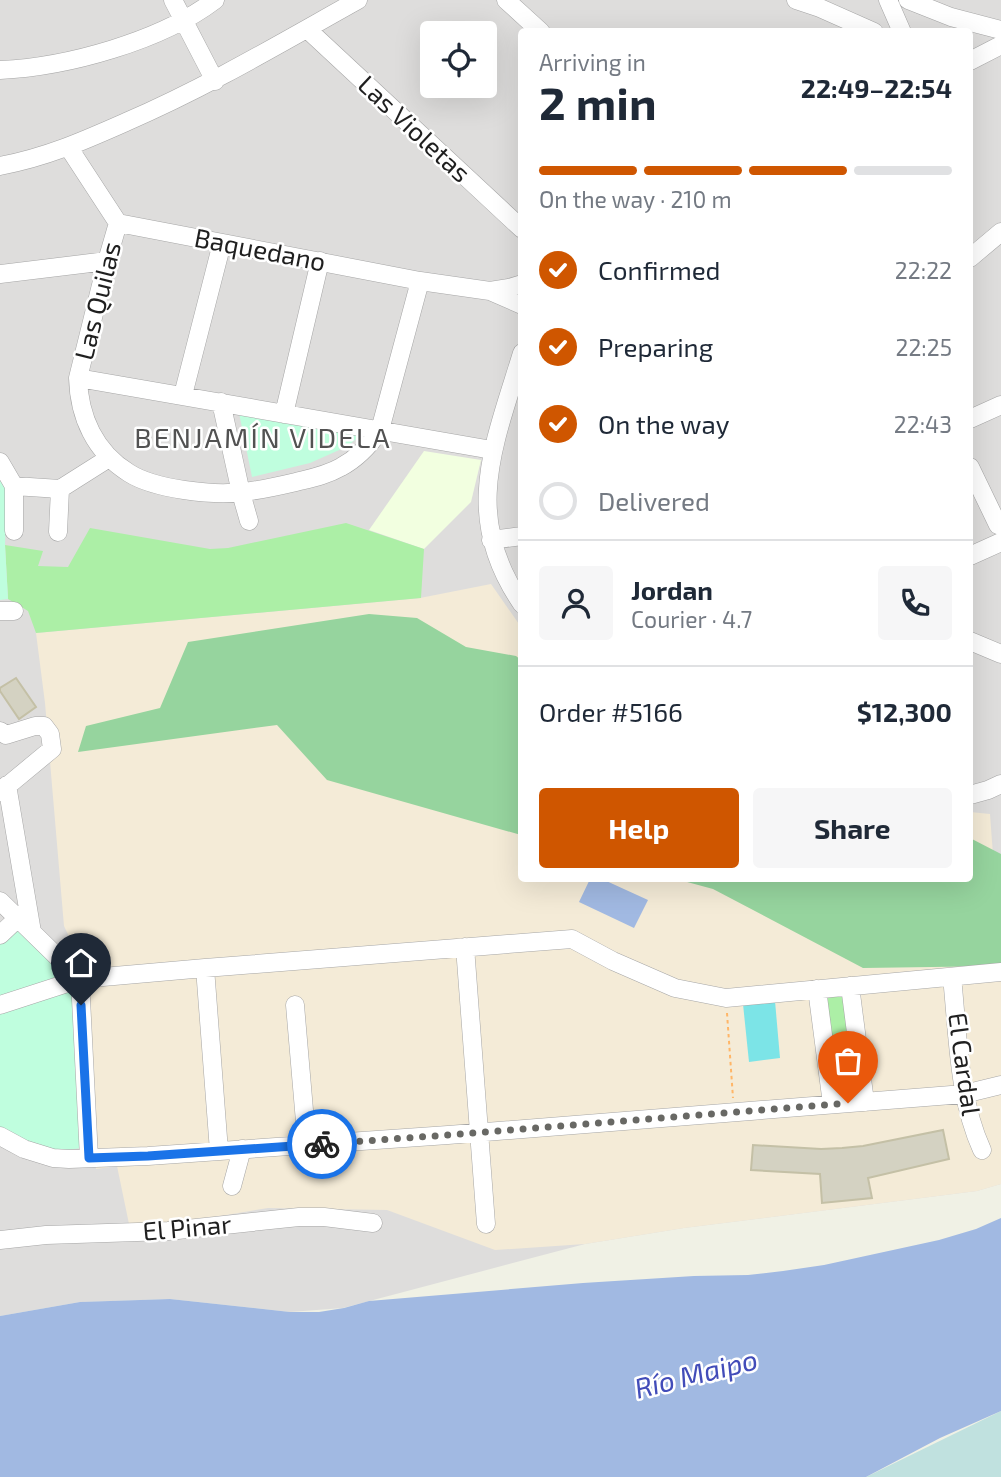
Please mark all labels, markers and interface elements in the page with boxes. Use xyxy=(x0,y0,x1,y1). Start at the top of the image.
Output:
map controls xyxy=(420,21,497,98)
button: locate xyxy=(420,21,497,98)
text: Arriving in xyxy=(539,48,646,76)
street label: Las Violetas xyxy=(352,68,478,188)
text: 22:49–22:54 xyxy=(801,72,952,103)
text: 2 min xyxy=(539,74,657,129)
text: On the way · 210 m xyxy=(539,185,732,213)
street label: Baquedano xyxy=(192,221,329,276)
street label: Las Quilas xyxy=(67,238,126,363)
icon: check xyxy=(539,251,577,289)
text: Confirmed xyxy=(598,254,721,285)
text: 22:22 xyxy=(895,256,952,284)
icon: check xyxy=(539,328,577,366)
text: Preparing xyxy=(598,331,713,362)
text: 22:25 xyxy=(895,333,952,361)
icon: check xyxy=(539,405,577,443)
text: On the way xyxy=(598,408,729,439)
text: 22:43 xyxy=(894,410,952,438)
district label: BENJAMÍN VIDELA xyxy=(134,420,392,454)
text: Delivered xyxy=(598,485,710,516)
button: person xyxy=(539,566,613,640)
button: phone xyxy=(878,566,952,640)
text: Jordan xyxy=(631,574,713,605)
text: Courier · 4.7 xyxy=(631,605,752,633)
text: Order #5166 xyxy=(539,696,683,727)
text: $12,300 xyxy=(857,696,952,727)
button: Help xyxy=(539,788,739,868)
button: Share xyxy=(753,788,952,868)
pin xyxy=(51,933,111,1005)
icon: home xyxy=(62,944,100,982)
street label: El Cardal xyxy=(943,1010,988,1118)
pin xyxy=(818,1031,878,1103)
icon: bag xyxy=(829,1042,867,1080)
courier xyxy=(287,1109,357,1179)
icon: bike xyxy=(303,1125,341,1163)
street label: El Pinar xyxy=(141,1207,233,1246)
water label: Río Maipo xyxy=(631,1341,761,1405)

